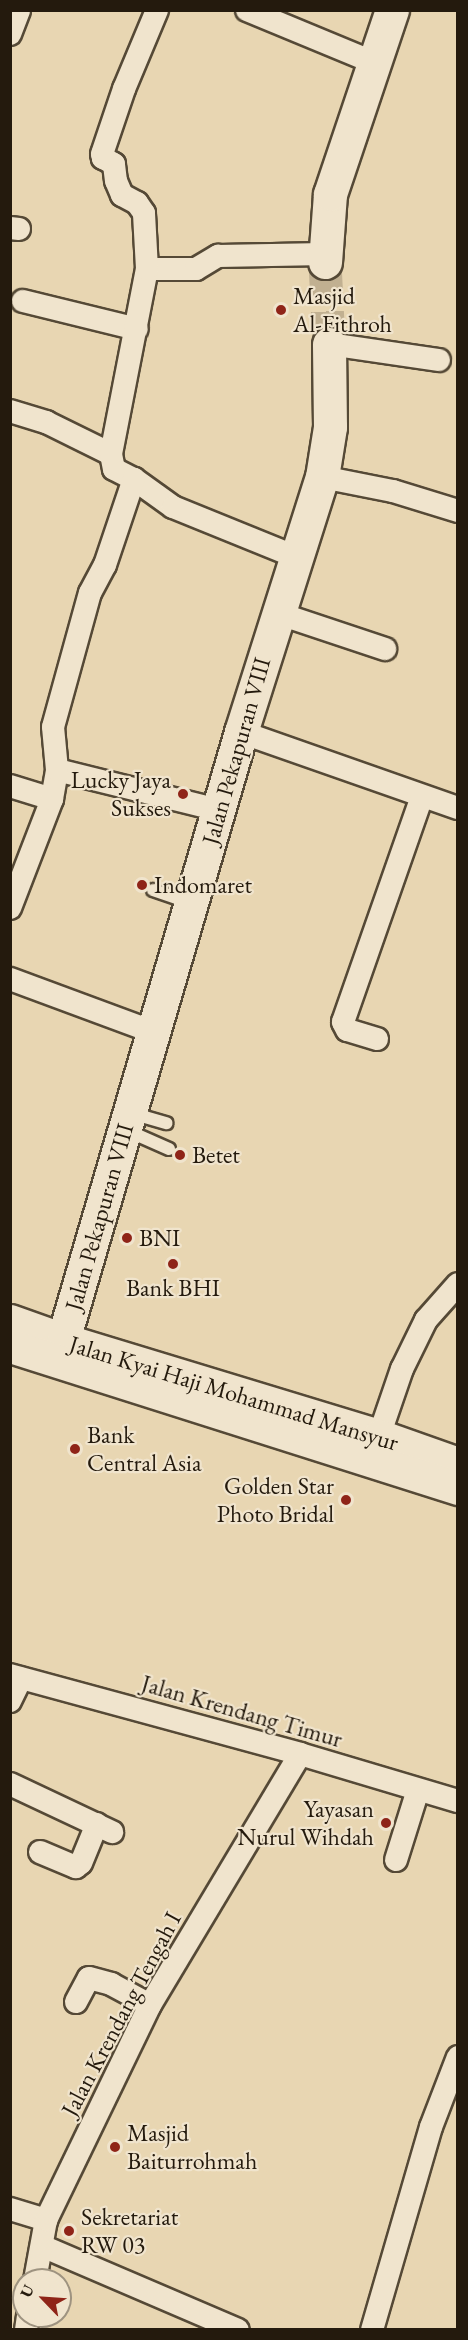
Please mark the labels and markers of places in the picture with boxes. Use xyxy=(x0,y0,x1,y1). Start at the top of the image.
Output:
place label: Masjid Al-Fithroh xyxy=(293,282,392,338)
marker: Masjid Al-Fithroh xyxy=(274,303,288,317)
place label: Lucky Jaya Sukses xyxy=(71,766,171,822)
marker: Lucky Jaya Sukses xyxy=(176,787,190,801)
place label: Indomaret xyxy=(154,871,252,899)
marker: Indomaret xyxy=(135,878,149,892)
place label: Betet xyxy=(192,1141,240,1169)
marker: Betet xyxy=(173,1148,187,1162)
place label: BNI xyxy=(139,1224,180,1252)
marker: BNI xyxy=(120,1231,134,1245)
marker: Bank BHI xyxy=(166,1257,180,1271)
place label: Bank BHI xyxy=(126,1274,220,1302)
place label: Bank Central Asia xyxy=(87,1421,202,1477)
marker: Bank Central Asia xyxy=(68,1442,82,1456)
place label: Golden Star Photo Bridal xyxy=(217,1472,334,1528)
marker: Golden Star Photo Bridal xyxy=(339,1493,353,1507)
place label: Yayasan Nurul Wihdah xyxy=(237,1795,374,1851)
marker: Yayasan Nurul Wihdah xyxy=(379,1816,393,1830)
place label: Masjid Baiturrohmah xyxy=(127,2119,257,2175)
marker: Masjid Baiturrohmah xyxy=(108,2140,122,2154)
place label: Sekretariat RW 03 xyxy=(81,2203,178,2259)
marker: Sekretariat RW 03 xyxy=(62,2224,76,2238)

